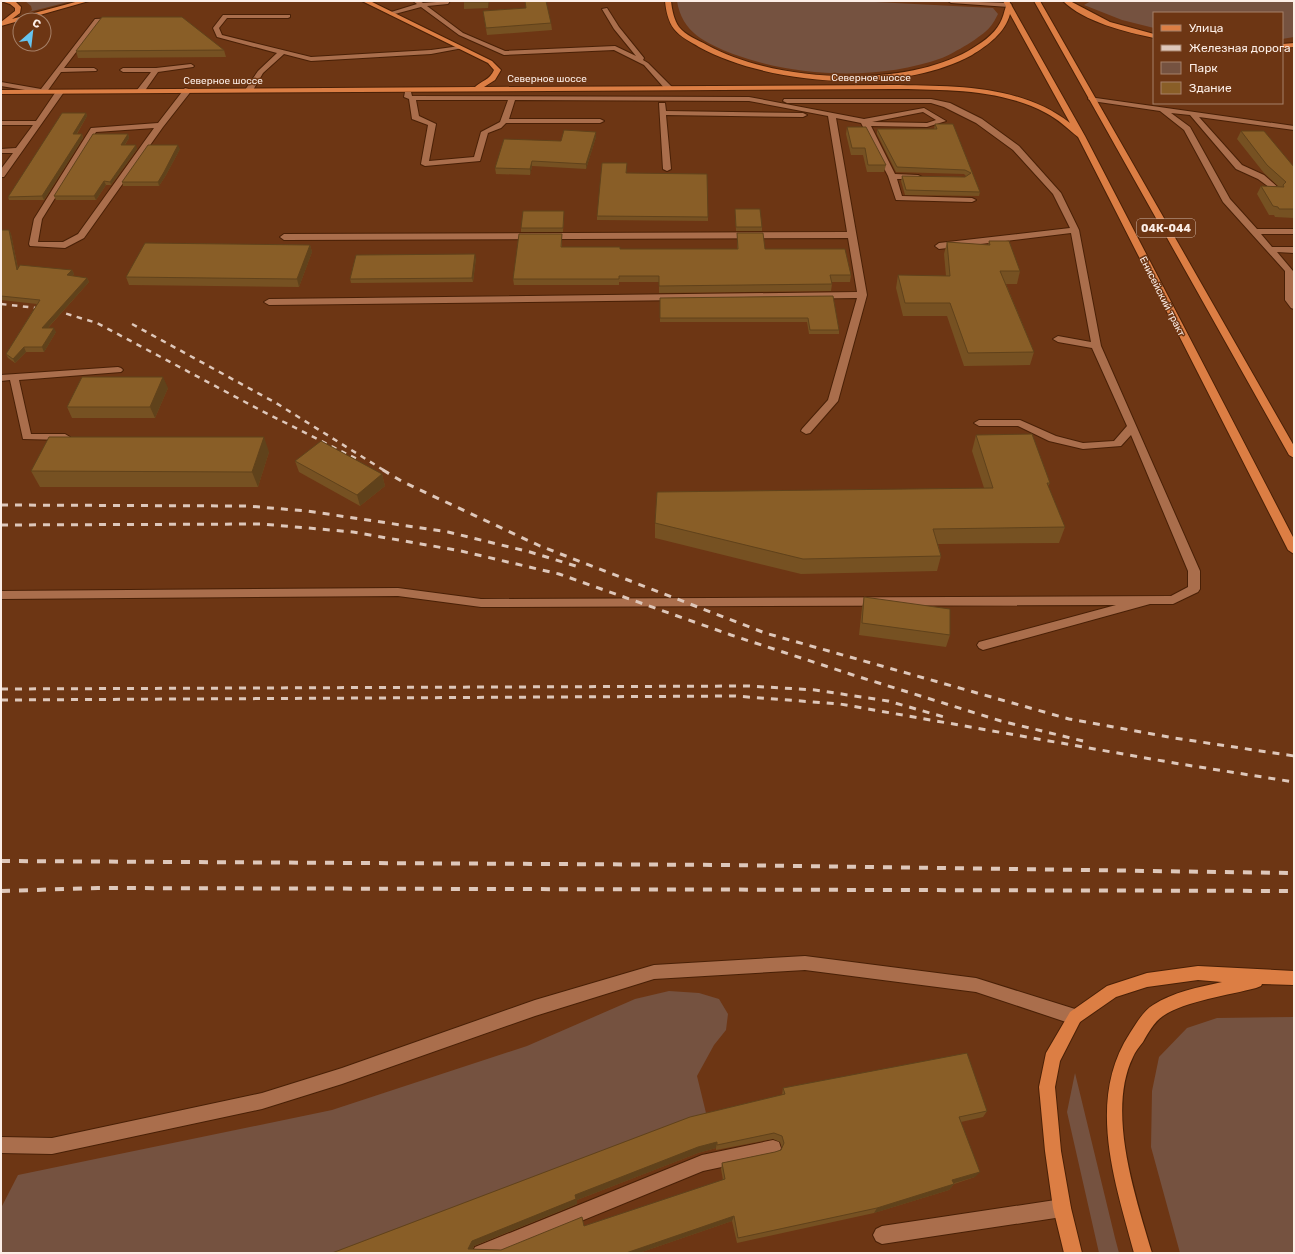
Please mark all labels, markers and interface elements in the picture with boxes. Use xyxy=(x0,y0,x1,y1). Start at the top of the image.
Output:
north arrow xyxy=(12,12,52,52)
legend xyxy=(1153,12,1283,104)
text: С xyxy=(30,16,43,31)
text: Улица xyxy=(1189,21,1223,35)
text: Железная дорога xyxy=(1189,41,1291,55)
text: Парк xyxy=(1189,61,1218,75)
street label: Северное шоссе xyxy=(831,72,911,84)
street label: Северное шоссе xyxy=(507,73,587,85)
street label: Северное шоссе xyxy=(183,75,263,87)
text: Здание xyxy=(1189,81,1232,95)
road number: 04К-044 xyxy=(1137,219,1195,237)
street label: Енисейский тракт xyxy=(1137,255,1187,338)

